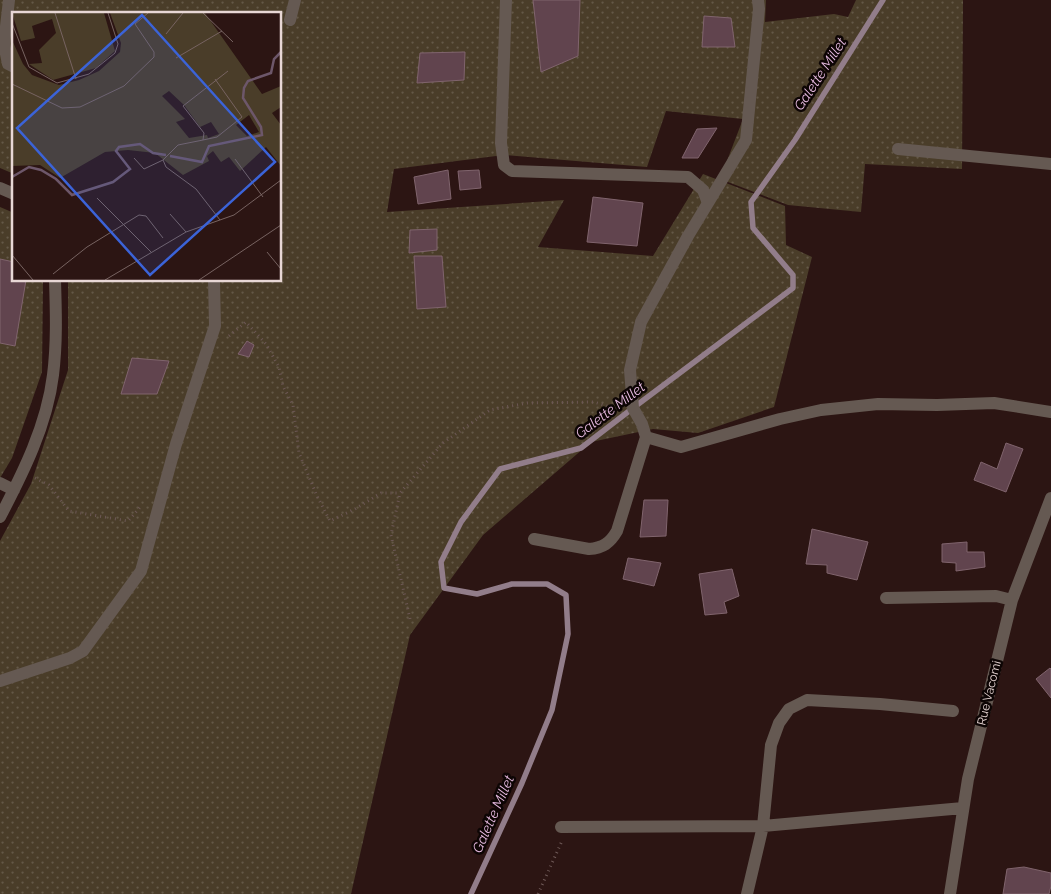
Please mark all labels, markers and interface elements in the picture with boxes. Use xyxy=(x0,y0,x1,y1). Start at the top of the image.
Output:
inset map xyxy=(12,12,281,281)
water label: Galette Millet xyxy=(791,34,850,113)
water label: Galette Millet xyxy=(572,378,648,441)
street label: Rue Vacomi xyxy=(974,659,1004,727)
water label: Galette Millet xyxy=(469,772,517,855)

